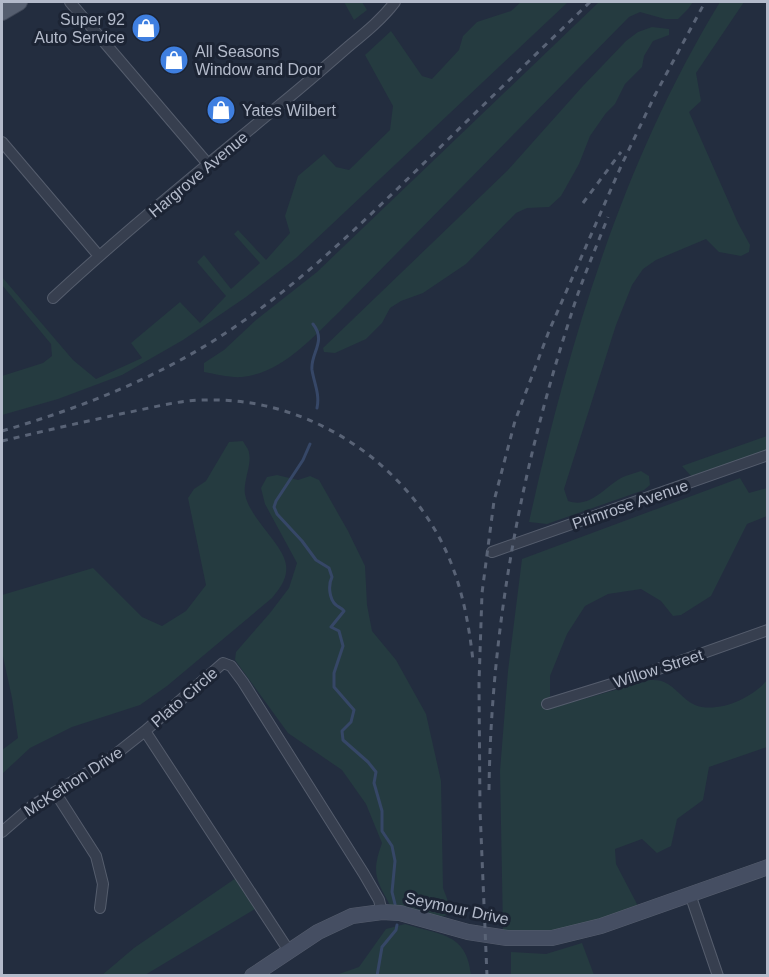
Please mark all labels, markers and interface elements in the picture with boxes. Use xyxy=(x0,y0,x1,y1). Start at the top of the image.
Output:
place label: Super 92 Auto Service xyxy=(34,11,125,46)
shop icon: Super 92 Auto Service xyxy=(130,12,162,44)
place label: All Seasons Window and Door xyxy=(195,43,323,78)
shop icon: All Seasons Window and Door xyxy=(158,44,190,76)
shop icon: Yates Wilbert xyxy=(205,94,237,126)
place label: Yates Wilbert xyxy=(242,102,337,119)
street label: Hargrove Avenue xyxy=(146,128,251,221)
street label: Primrose Avenue xyxy=(570,477,690,532)
street label: Willow Street xyxy=(611,646,706,691)
street label: Plato Circle xyxy=(148,664,221,731)
street label: McKethon Drive xyxy=(21,743,126,820)
street label: Seymour Drive xyxy=(403,889,511,928)

